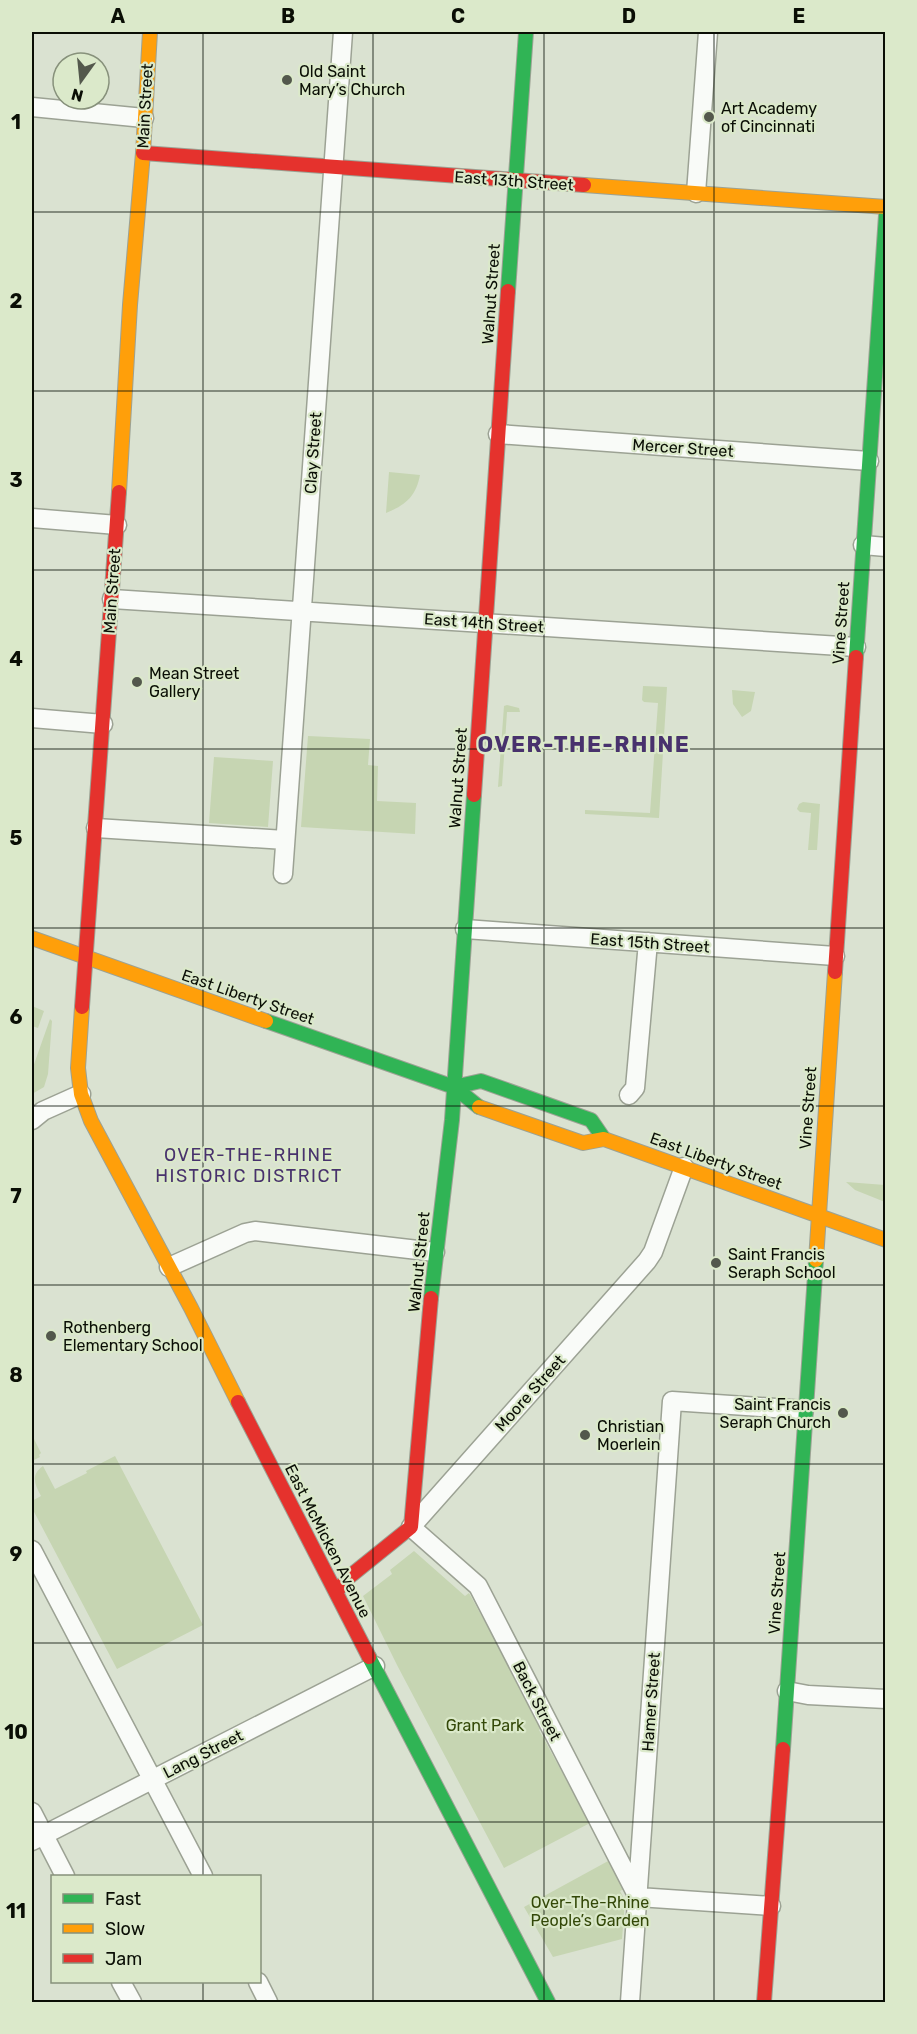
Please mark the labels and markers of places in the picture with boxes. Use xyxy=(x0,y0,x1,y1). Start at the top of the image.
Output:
place label: Old Saint Mary’s Church xyxy=(299,62,405,99)
marker: Old Saint Mary’s Church xyxy=(280,73,294,87)
place label: Art Academy of Cincinnati xyxy=(721,99,817,136)
marker: Art Academy of Cincinnati xyxy=(702,110,716,124)
place label: Mean Street Gallery xyxy=(149,664,239,701)
marker: Mean Street Gallery xyxy=(130,675,144,689)
place label: Saint Francis Seraph School xyxy=(728,1245,836,1282)
marker: Saint Francis Seraph School xyxy=(709,1256,723,1270)
place label: Rothenberg Elementary School xyxy=(63,1318,203,1355)
marker: Rothenberg Elementary School xyxy=(44,1329,58,1343)
place label: Saint Francis Seraph Church xyxy=(720,1395,831,1432)
marker: Saint Francis Seraph Church xyxy=(836,1406,850,1420)
place label: Christian Moerlein xyxy=(597,1417,664,1454)
marker: Christian Moerlein xyxy=(578,1428,592,1442)

